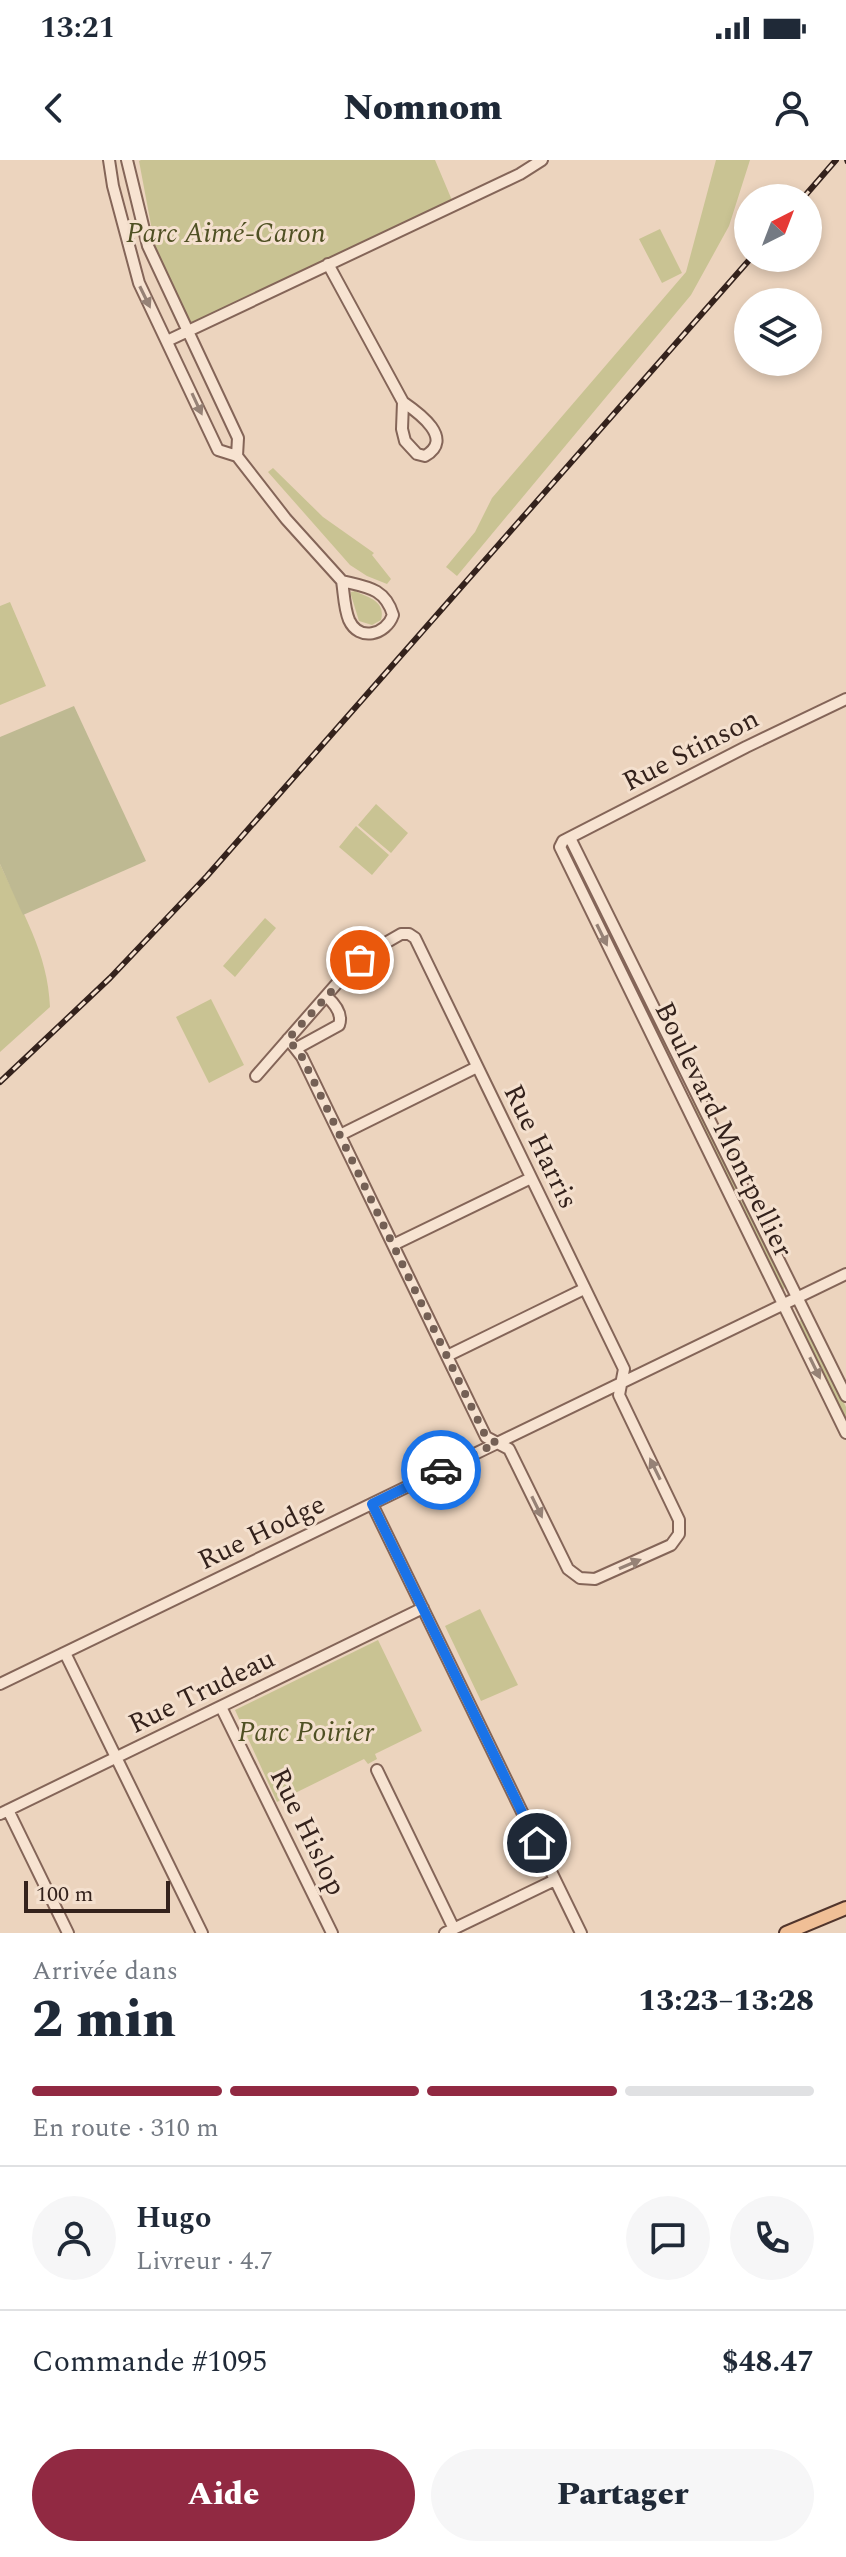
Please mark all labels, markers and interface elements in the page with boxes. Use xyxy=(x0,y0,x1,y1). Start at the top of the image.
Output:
text: 13:21 xyxy=(40,5,115,51)
text: Nomnom xyxy=(343,81,503,136)
icon: back xyxy=(32,86,76,130)
icon: person xyxy=(770,86,814,130)
north arrow xyxy=(734,184,822,272)
map controls xyxy=(734,184,822,376)
park label: Parc Aimé-Caron xyxy=(126,212,326,255)
one-way arrow xyxy=(139,285,152,308)
button: layers xyxy=(734,288,822,376)
one-way arrow xyxy=(190,392,204,416)
street label: Rue Stinson xyxy=(615,697,767,803)
one-way arrow xyxy=(596,924,609,947)
pin xyxy=(326,926,394,994)
icon: bag xyxy=(338,938,382,982)
street label: Boulevard Montpellier xyxy=(643,994,804,1265)
street label: Rue Harris xyxy=(492,1077,589,1216)
one-way arrow xyxy=(808,1357,822,1380)
courier xyxy=(401,1430,481,1510)
icon: car xyxy=(419,1448,463,1492)
one-way arrow xyxy=(648,1457,662,1481)
street label: Rue Hodge xyxy=(191,1483,333,1582)
one-way arrow xyxy=(530,1496,544,1519)
one-way arrow xyxy=(618,1557,642,1570)
street label: Rue Trudeau xyxy=(121,1637,282,1745)
park label: Parc Poirier xyxy=(238,1711,375,1754)
street label: Rue Hislop xyxy=(258,1760,357,1903)
pin xyxy=(503,1809,571,1877)
icon: home xyxy=(515,1821,559,1865)
scale bar xyxy=(24,1877,170,1913)
text: 100 m xyxy=(36,1878,93,1911)
text: Arrivée dans xyxy=(32,1951,178,1991)
text: 13:23–13:28 xyxy=(638,1978,814,2024)
text: 2 min xyxy=(32,1981,176,2060)
text: En route · 310 m xyxy=(32,2108,219,2148)
text: Hugo xyxy=(136,2195,211,2241)
button: person xyxy=(32,2196,116,2280)
button: chat xyxy=(626,2196,710,2280)
button: phone xyxy=(730,2196,814,2280)
text: Livreur · 4.7 xyxy=(136,2241,273,2281)
text: Commande #1095 xyxy=(32,2339,267,2385)
text: $48.47 xyxy=(722,2339,814,2385)
button: Aide xyxy=(32,2449,415,2541)
button: Partager xyxy=(431,2449,814,2541)

